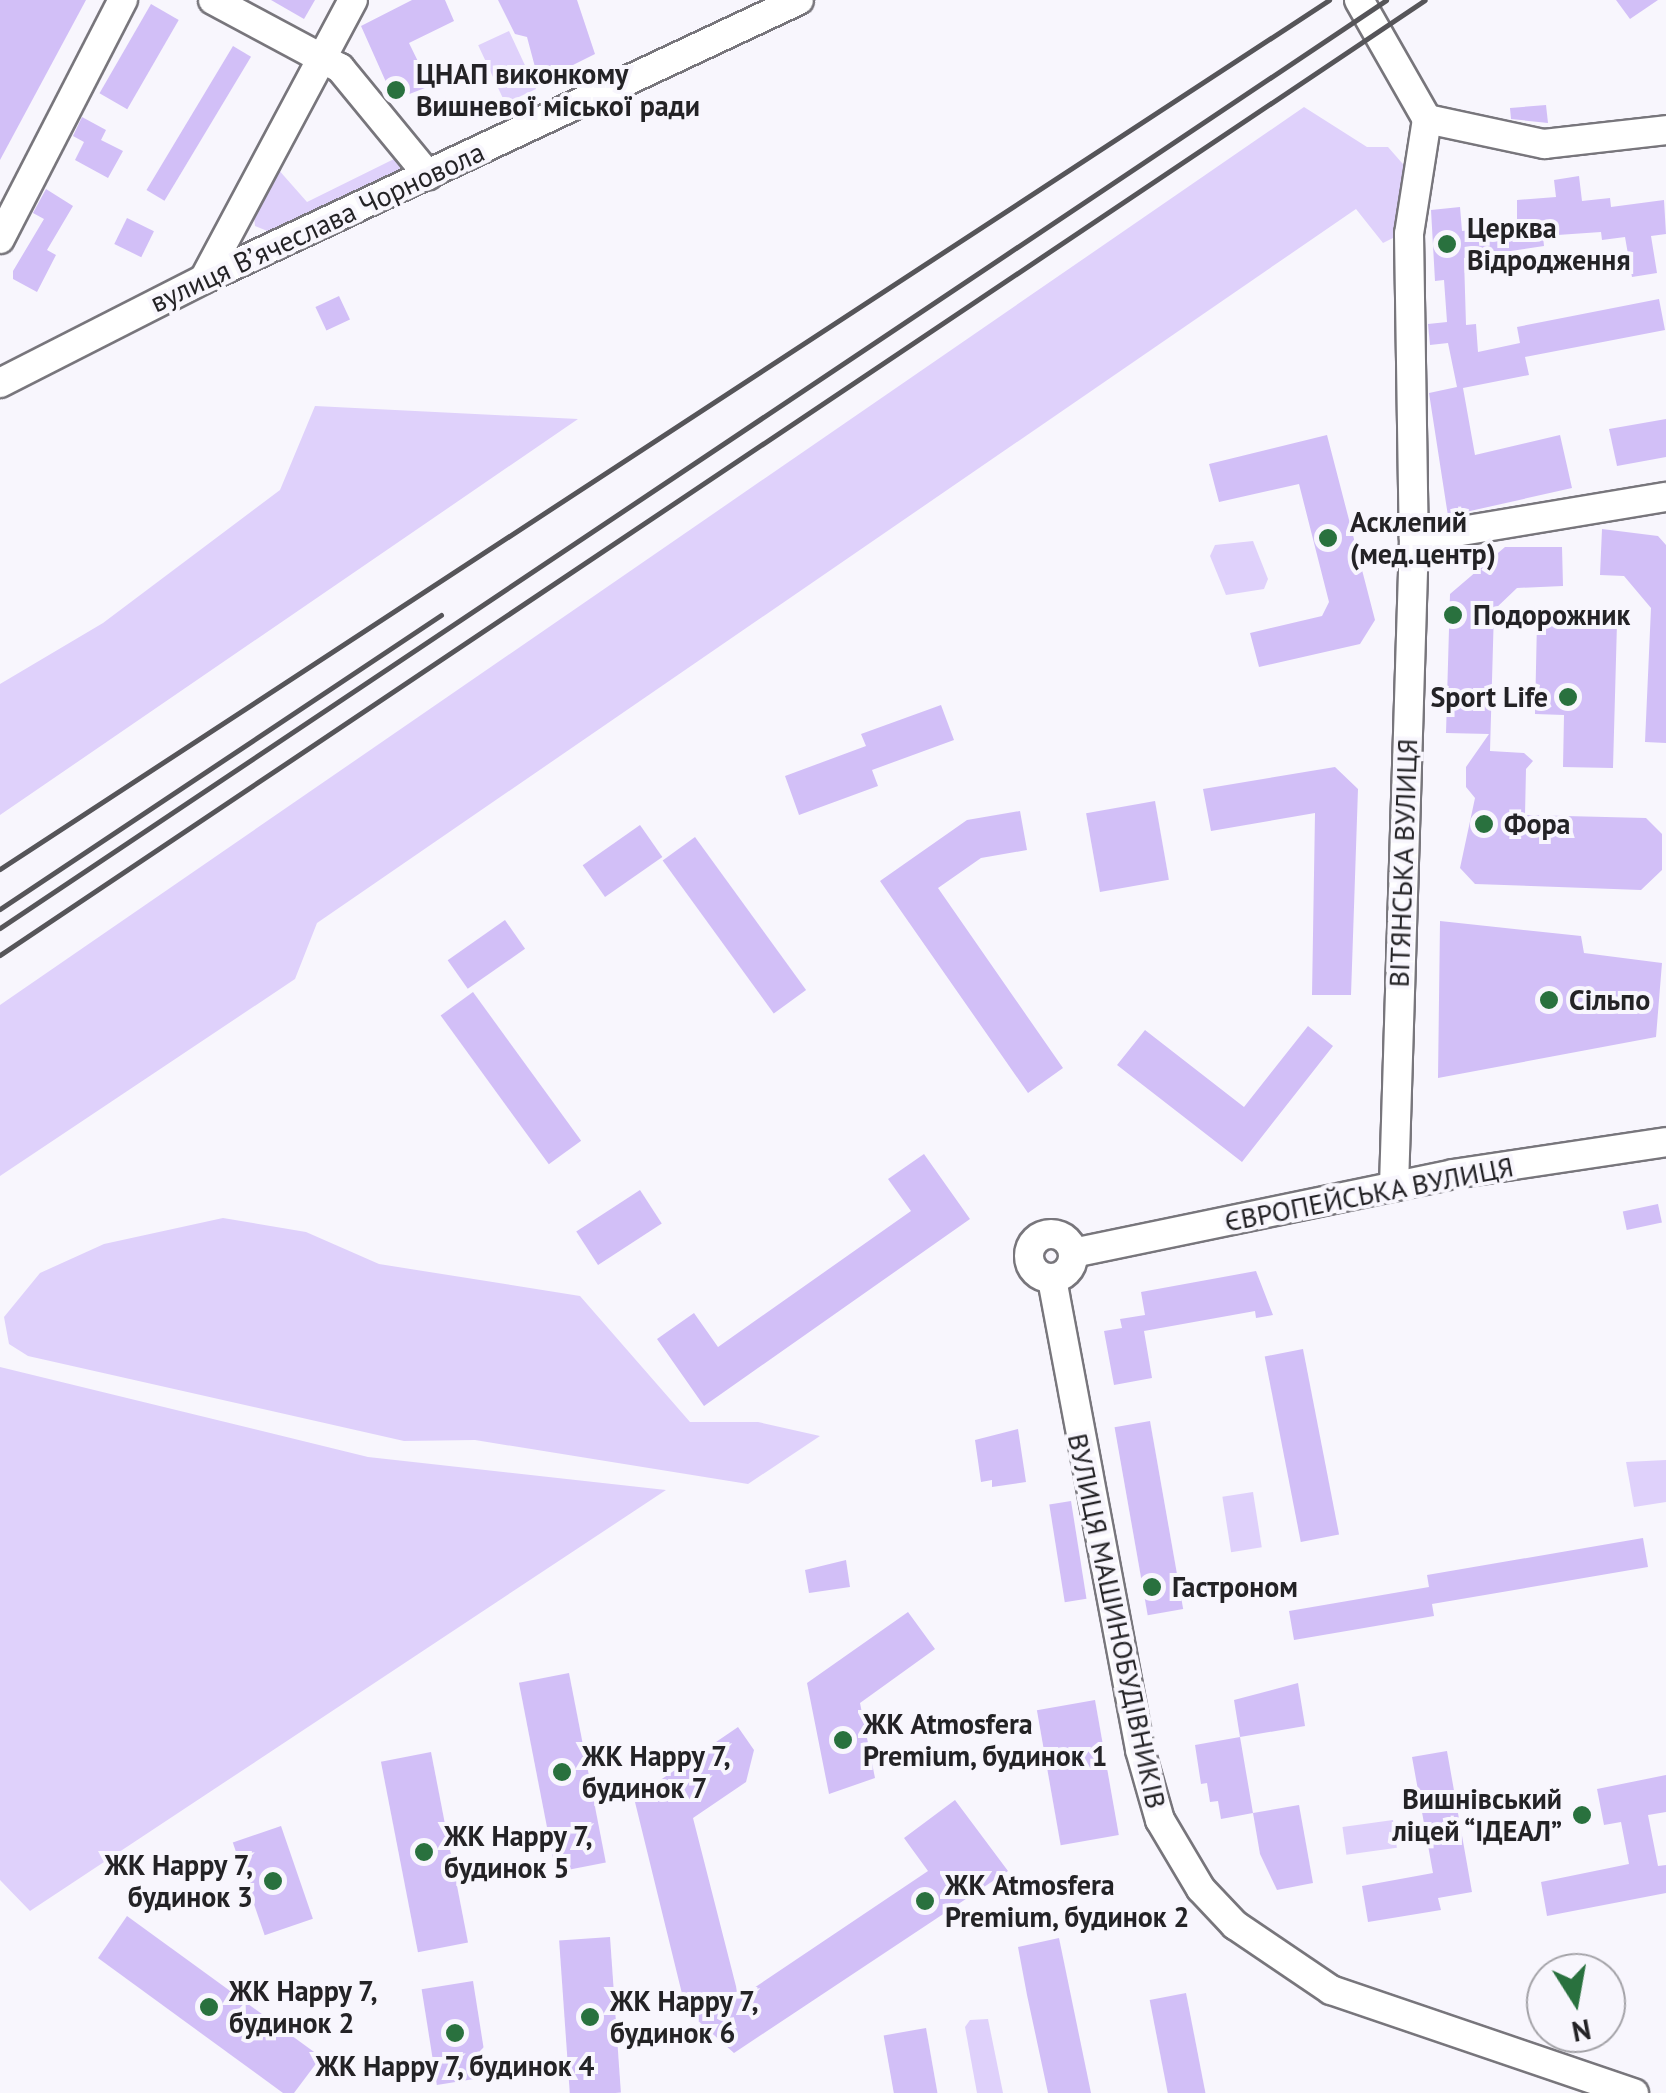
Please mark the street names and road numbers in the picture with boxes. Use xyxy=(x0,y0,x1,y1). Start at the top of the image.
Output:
street label: вулиця Вʼячеслава Чорновола xyxy=(145,135,489,319)
street label: ВІТЯНСЬКА ВУЛИЦЯ xyxy=(1382,738,1424,988)
street label: ЄВРОПЕЙСЬКА ВУЛИЦЯ xyxy=(1221,1149,1517,1239)
street label: ВУЛИЦЯ МАШИНОБУДІВНИКІВ xyxy=(1061,1430,1173,1812)

